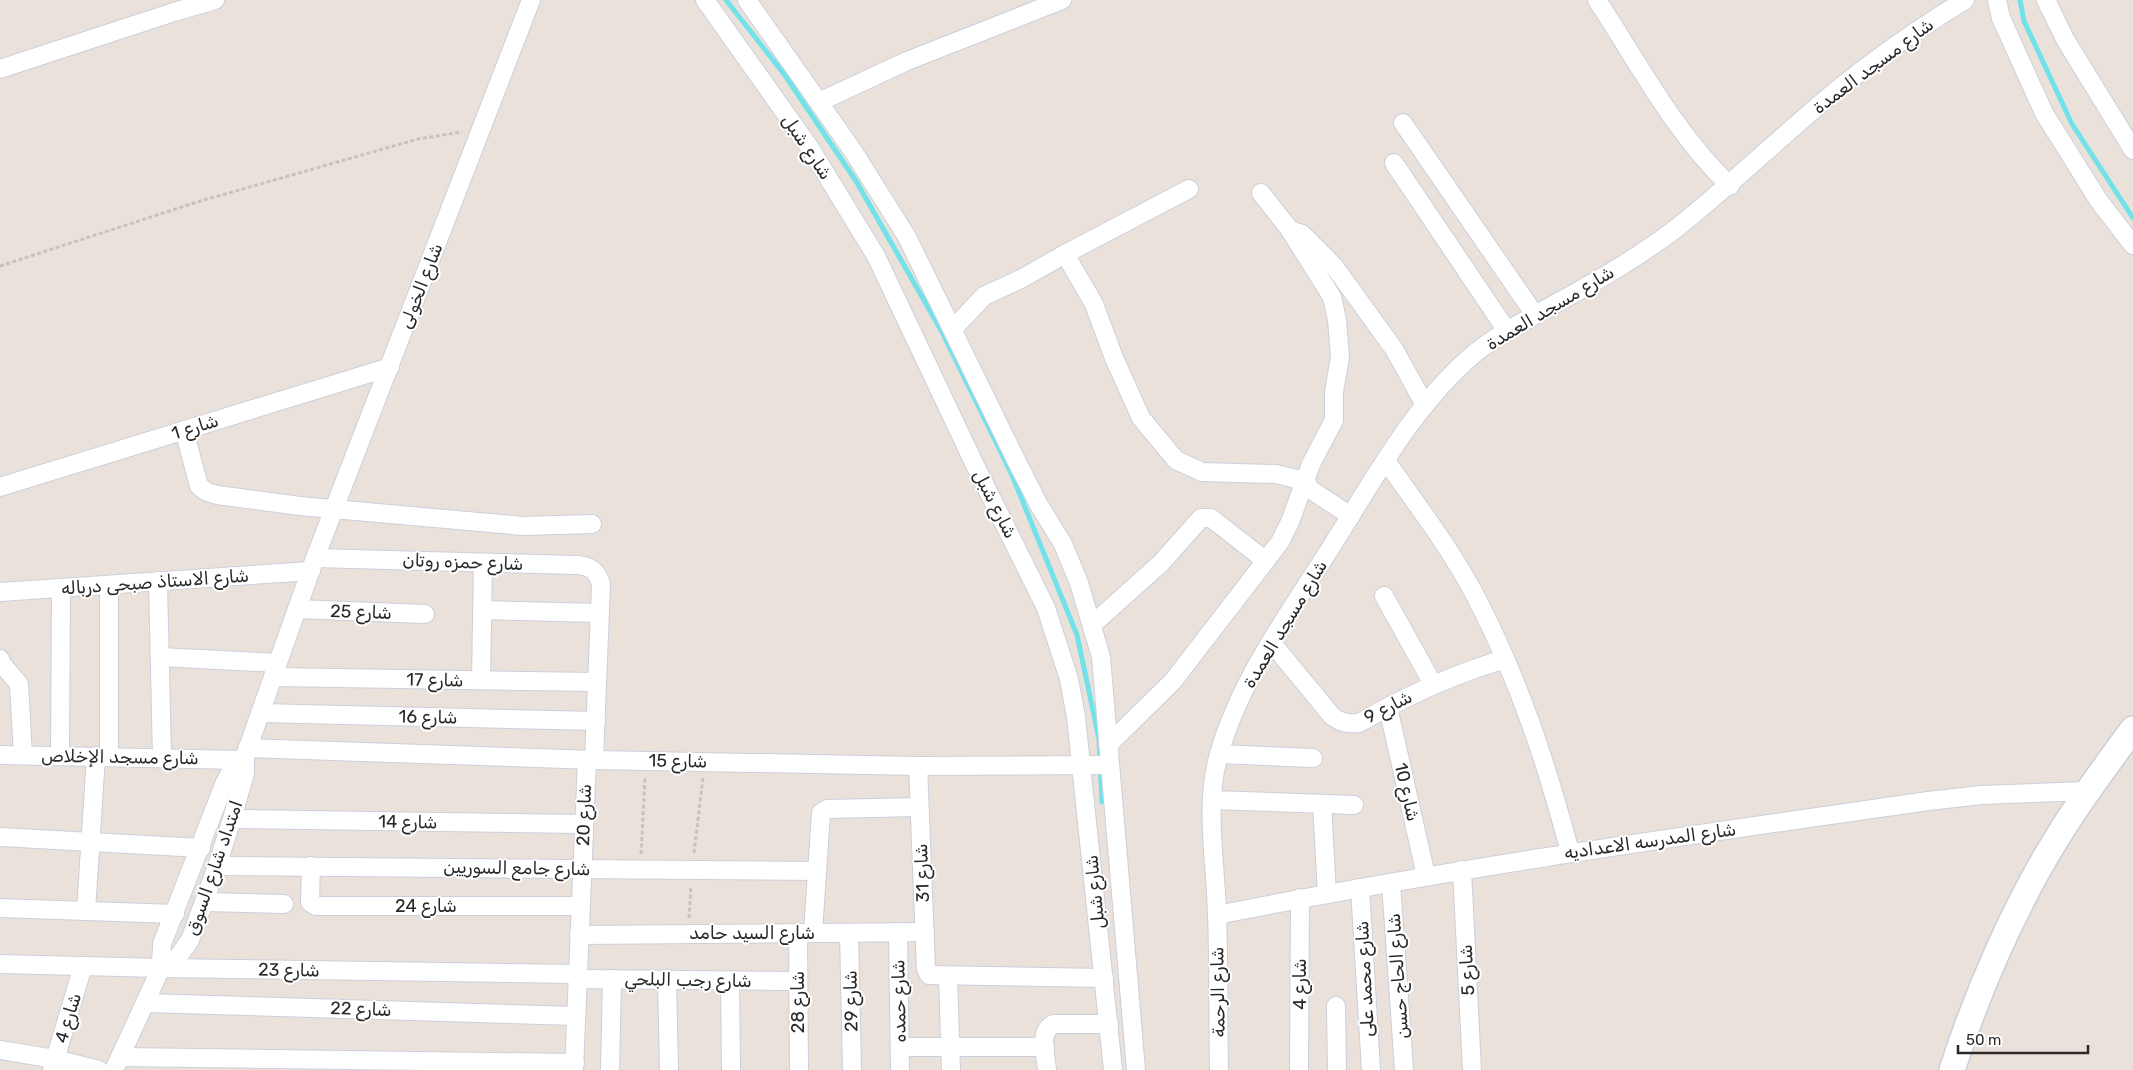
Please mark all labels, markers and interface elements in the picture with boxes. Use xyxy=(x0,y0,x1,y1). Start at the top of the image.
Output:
street label: شارع مسجد العمدة xyxy=(1808,13,1938,119)
street label: شارع شبل xyxy=(776,110,837,184)
street label: شارع الخولى xyxy=(395,240,448,332)
street label: شارع مسجد العمدة xyxy=(1482,261,1619,356)
street label: شارع 1 xyxy=(169,409,221,445)
street label: شارع شبل xyxy=(967,466,1022,543)
street label: شارع حمزه روتان xyxy=(402,549,524,576)
street label: شارع مسجد العمدة xyxy=(1238,556,1333,693)
street label: شارع الاستاذ صبحى درباله xyxy=(60,564,250,601)
street label: شارع 25 xyxy=(330,600,392,625)
street label: شارع 17 xyxy=(406,669,464,692)
street label: شارع 9 xyxy=(1360,686,1416,729)
street label: شارع 16 xyxy=(398,705,458,730)
street label: شارع مسجد الإخلاص xyxy=(41,745,199,770)
street label: شارع 15 xyxy=(648,749,708,774)
street label: شارع 10 xyxy=(1389,761,1424,824)
street label: شارع 20 xyxy=(572,783,597,847)
street label: امتداد شارع السوق xyxy=(181,798,248,939)
street label: شارع 14 xyxy=(378,810,438,835)
street label: شارع المدرسه الاعداديه xyxy=(1563,818,1737,865)
street label: شارع 31 xyxy=(910,843,935,903)
street label: شارع شبل xyxy=(1080,854,1111,930)
street label: شارع جامع السوريين xyxy=(443,856,591,882)
street label: شارع 24 xyxy=(395,895,457,918)
street label: شارع الحاج حسن xyxy=(1383,912,1414,1040)
street label: شارع محمد على xyxy=(1351,920,1380,1038)
street label: شارع السيد حامد xyxy=(689,922,815,945)
street label: شارع 5 xyxy=(1455,944,1480,996)
street label: شارع الرحمة xyxy=(1206,946,1231,1038)
street label: شارع 23 xyxy=(258,958,320,983)
street label: شارع 4 xyxy=(1289,958,1312,1010)
street label: شارع حمده xyxy=(887,959,912,1043)
street label: شارع رجب البلحي xyxy=(624,968,752,994)
street label: شارع 29 xyxy=(839,970,864,1032)
street label: شارع 28 xyxy=(787,971,810,1033)
street label: شارع 4 xyxy=(50,990,87,1046)
street label: شارع 22 xyxy=(330,997,392,1022)
scale bar xyxy=(1958,1022,2088,1054)
text: 50 m xyxy=(1966,1031,2001,1049)

